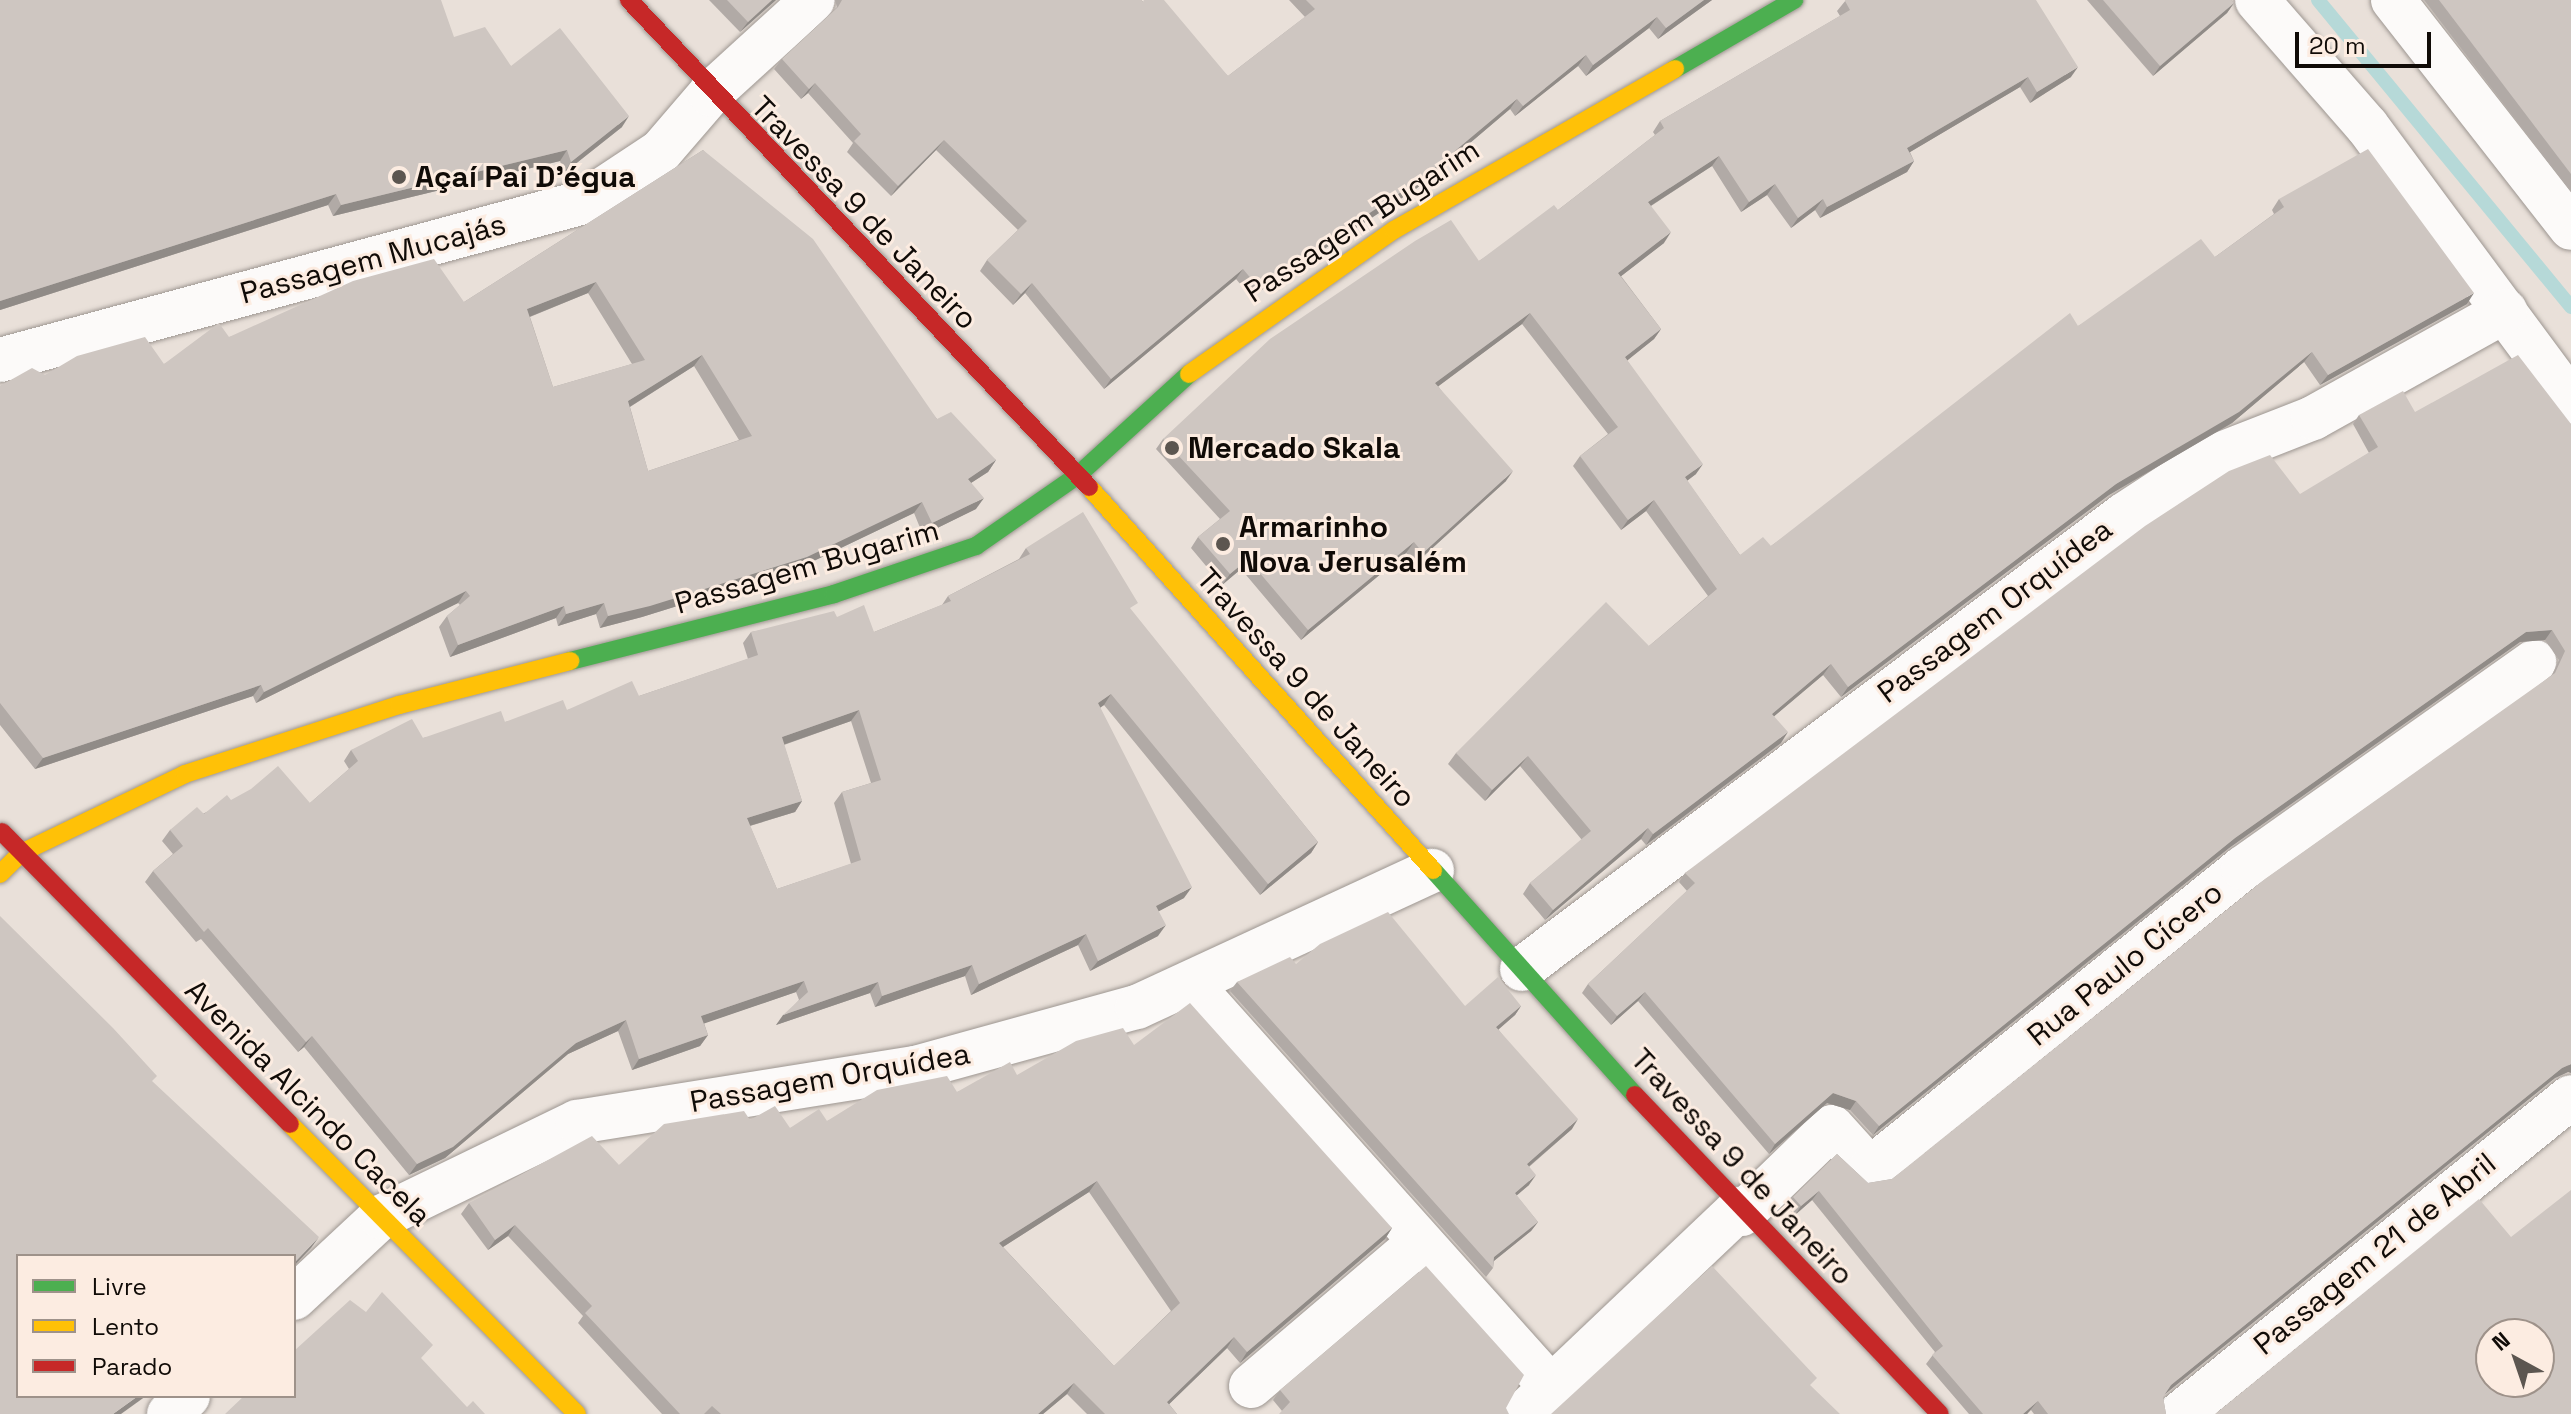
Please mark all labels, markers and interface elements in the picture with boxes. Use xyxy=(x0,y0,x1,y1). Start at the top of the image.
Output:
scale bar xyxy=(2299,16,2435,66)
text: 20 m xyxy=(2309,30,2366,61)
street label: Travessa 9 de Janeiro xyxy=(743,89,985,337)
street label: Passagem Bugarim xyxy=(1238,132,1486,310)
place label: Açaí Pai D'égua xyxy=(415,159,636,195)
marker: Açaí Pai D'égua xyxy=(390,168,408,186)
street label: Passagem Mucajás xyxy=(236,206,510,312)
place label: Mercado Skala xyxy=(1188,430,1400,466)
marker: Mercado Skala xyxy=(1163,439,1181,457)
place label: Armarinho Nova Jerusalém xyxy=(1239,509,1467,580)
street label: Passagem Orquídea xyxy=(1871,511,2119,711)
street label: Passagem Bugarim xyxy=(671,512,943,622)
marker: Armarinho Nova Jerusalém xyxy=(1214,535,1232,553)
street label: Travessa 9 de Janeiro xyxy=(1189,561,1423,815)
street label: Rua Paulo Cícero xyxy=(2020,874,2230,1054)
street label: Avenida Alcindo Cacela xyxy=(177,972,439,1234)
street label: Passagem Orquídea xyxy=(687,1036,973,1120)
street label: Travessa 9 de Janeiro xyxy=(1623,1041,1861,1293)
street label: Passagem 21 de Abril xyxy=(2247,1145,2503,1363)
legend xyxy=(16,1254,296,1398)
text: Livre xyxy=(92,1271,147,1302)
text: Lento xyxy=(92,1311,159,1342)
north arrow xyxy=(2475,1318,2555,1398)
text: N xyxy=(2486,1326,2516,1357)
text: Parado xyxy=(92,1351,172,1382)

